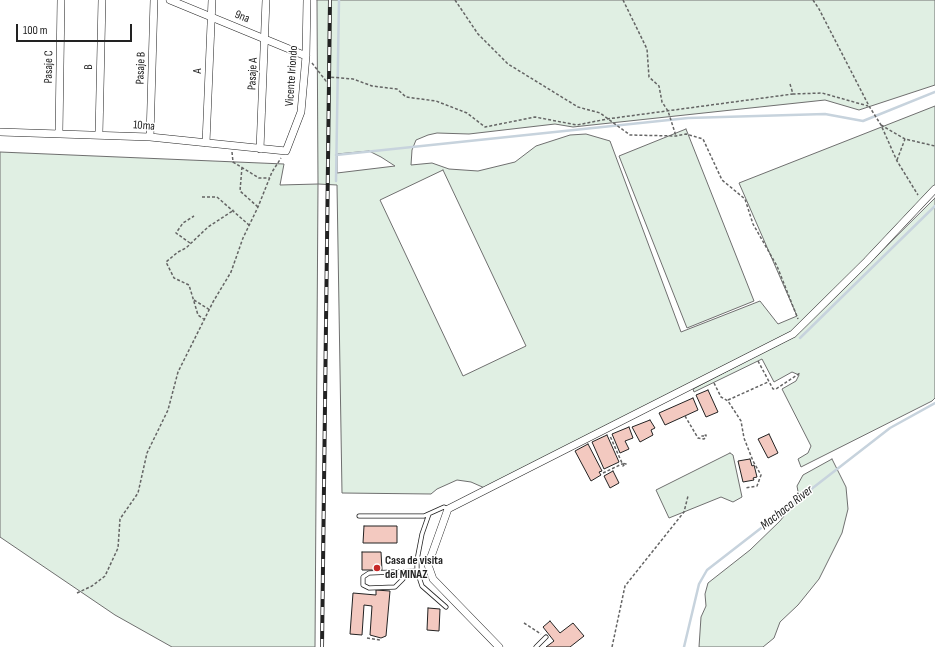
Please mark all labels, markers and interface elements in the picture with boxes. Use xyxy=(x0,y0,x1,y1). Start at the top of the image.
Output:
street label: 9na xyxy=(232,8,252,26)
scale bar xyxy=(18,16,134,42)
text: 100 m xyxy=(23,23,48,38)
street label: Vicente Iriondo xyxy=(283,45,301,107)
street label: Pasaje C xyxy=(42,50,56,84)
street label: Pasaje B xyxy=(133,51,149,85)
street label: Pasaje A xyxy=(245,57,261,91)
street label: B xyxy=(82,64,96,70)
street label: A xyxy=(191,68,205,74)
street label: 10ma xyxy=(133,118,155,134)
water label: Machaca River xyxy=(757,483,817,533)
place label: Casa de visita del MINAZ xyxy=(385,554,443,582)
marker: Casa de visita del MINAZ xyxy=(372,563,382,573)

